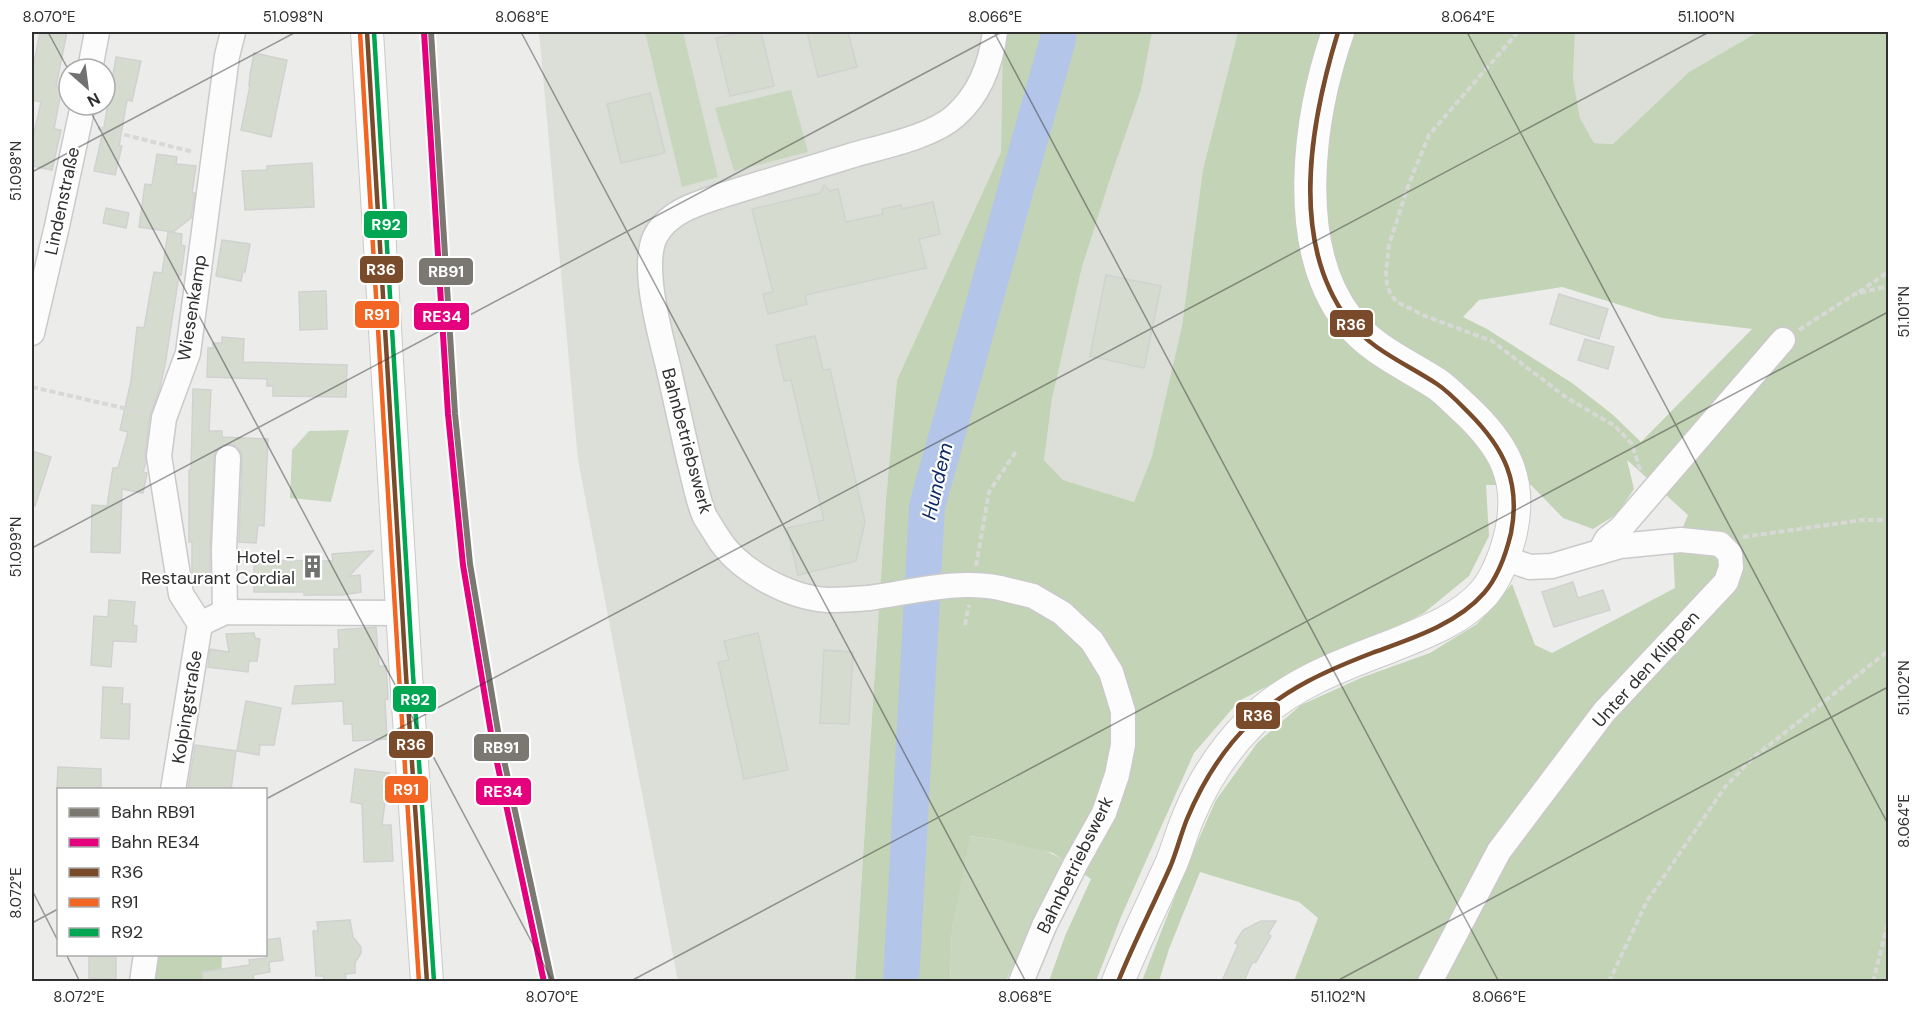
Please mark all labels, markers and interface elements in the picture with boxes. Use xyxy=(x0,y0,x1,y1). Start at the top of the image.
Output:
text: 8.070°E xyxy=(22,7,76,27)
text: 51.098°N xyxy=(263,7,323,27)
text: 8.068°E xyxy=(495,7,549,27)
text: 8.066°E xyxy=(968,7,1022,27)
text: 8.064°E xyxy=(1441,7,1495,27)
text: 51.100°N xyxy=(1677,7,1735,27)
north arrow xyxy=(57,57,117,117)
text: N xyxy=(84,88,104,112)
text: 51.098°N xyxy=(6,141,26,201)
street label: Lindenstraße xyxy=(39,145,85,257)
line badge: R92 xyxy=(363,210,408,239)
text: R92 xyxy=(371,214,401,235)
street label: Wiesenkamp xyxy=(172,253,212,363)
line badge: R36 xyxy=(359,255,404,284)
line badge: RB91 xyxy=(418,257,474,286)
text: R36 xyxy=(366,259,396,280)
text: RB91 xyxy=(428,261,464,282)
text: 51.101°N xyxy=(1894,286,1914,338)
line badge: R91 xyxy=(354,300,400,329)
line badge: RE34 xyxy=(413,302,470,331)
text: R91 xyxy=(364,304,390,325)
text: RE34 xyxy=(422,306,462,327)
line badge: R36 xyxy=(1329,309,1374,338)
text: R36 xyxy=(1336,314,1366,335)
street label: Bahnbetriebswerk xyxy=(656,365,718,517)
water label: Hundem xyxy=(916,440,958,522)
text: 51.099°N xyxy=(6,517,26,577)
place label: Hotel - Restaurant Cordial xyxy=(141,545,295,590)
building icon: Hotel - Restaurant Cordial xyxy=(300,554,326,580)
street label: Unter den Klippen xyxy=(1587,606,1705,732)
street label: Kolpingstraße xyxy=(166,649,208,765)
text: 51.102°N xyxy=(1894,660,1914,716)
line badge: R92 xyxy=(392,685,437,713)
text: R92 xyxy=(400,689,430,710)
line badge: R36 xyxy=(1235,701,1281,730)
text: R36 xyxy=(1243,705,1273,726)
line badge: R36 xyxy=(388,730,434,759)
line badge: RB91 xyxy=(473,733,530,762)
text: R36 xyxy=(396,734,426,755)
text: RB91 xyxy=(483,737,519,758)
line badge: R91 xyxy=(384,775,429,804)
line badge: RE34 xyxy=(475,777,532,806)
text: R91 xyxy=(393,779,419,800)
text: RE34 xyxy=(483,781,523,802)
legend xyxy=(57,788,267,956)
street label: Bahnbetriebswerk xyxy=(1031,792,1119,938)
text: 8.064°E xyxy=(1894,794,1914,848)
text: Bahn RB91 xyxy=(111,800,195,824)
text: Bahn RE34 xyxy=(111,830,200,854)
text: R36 xyxy=(111,860,144,884)
text: 8.072°E xyxy=(6,867,26,919)
text: R91 xyxy=(111,890,138,914)
text: R92 xyxy=(111,920,143,944)
text: 8.072°E xyxy=(53,987,105,1007)
text: 8.070°E xyxy=(525,987,579,1007)
text: 8.068°E xyxy=(998,987,1052,1007)
text: 51.102°N xyxy=(1310,987,1366,1007)
text: 8.066°E xyxy=(1472,987,1526,1007)

